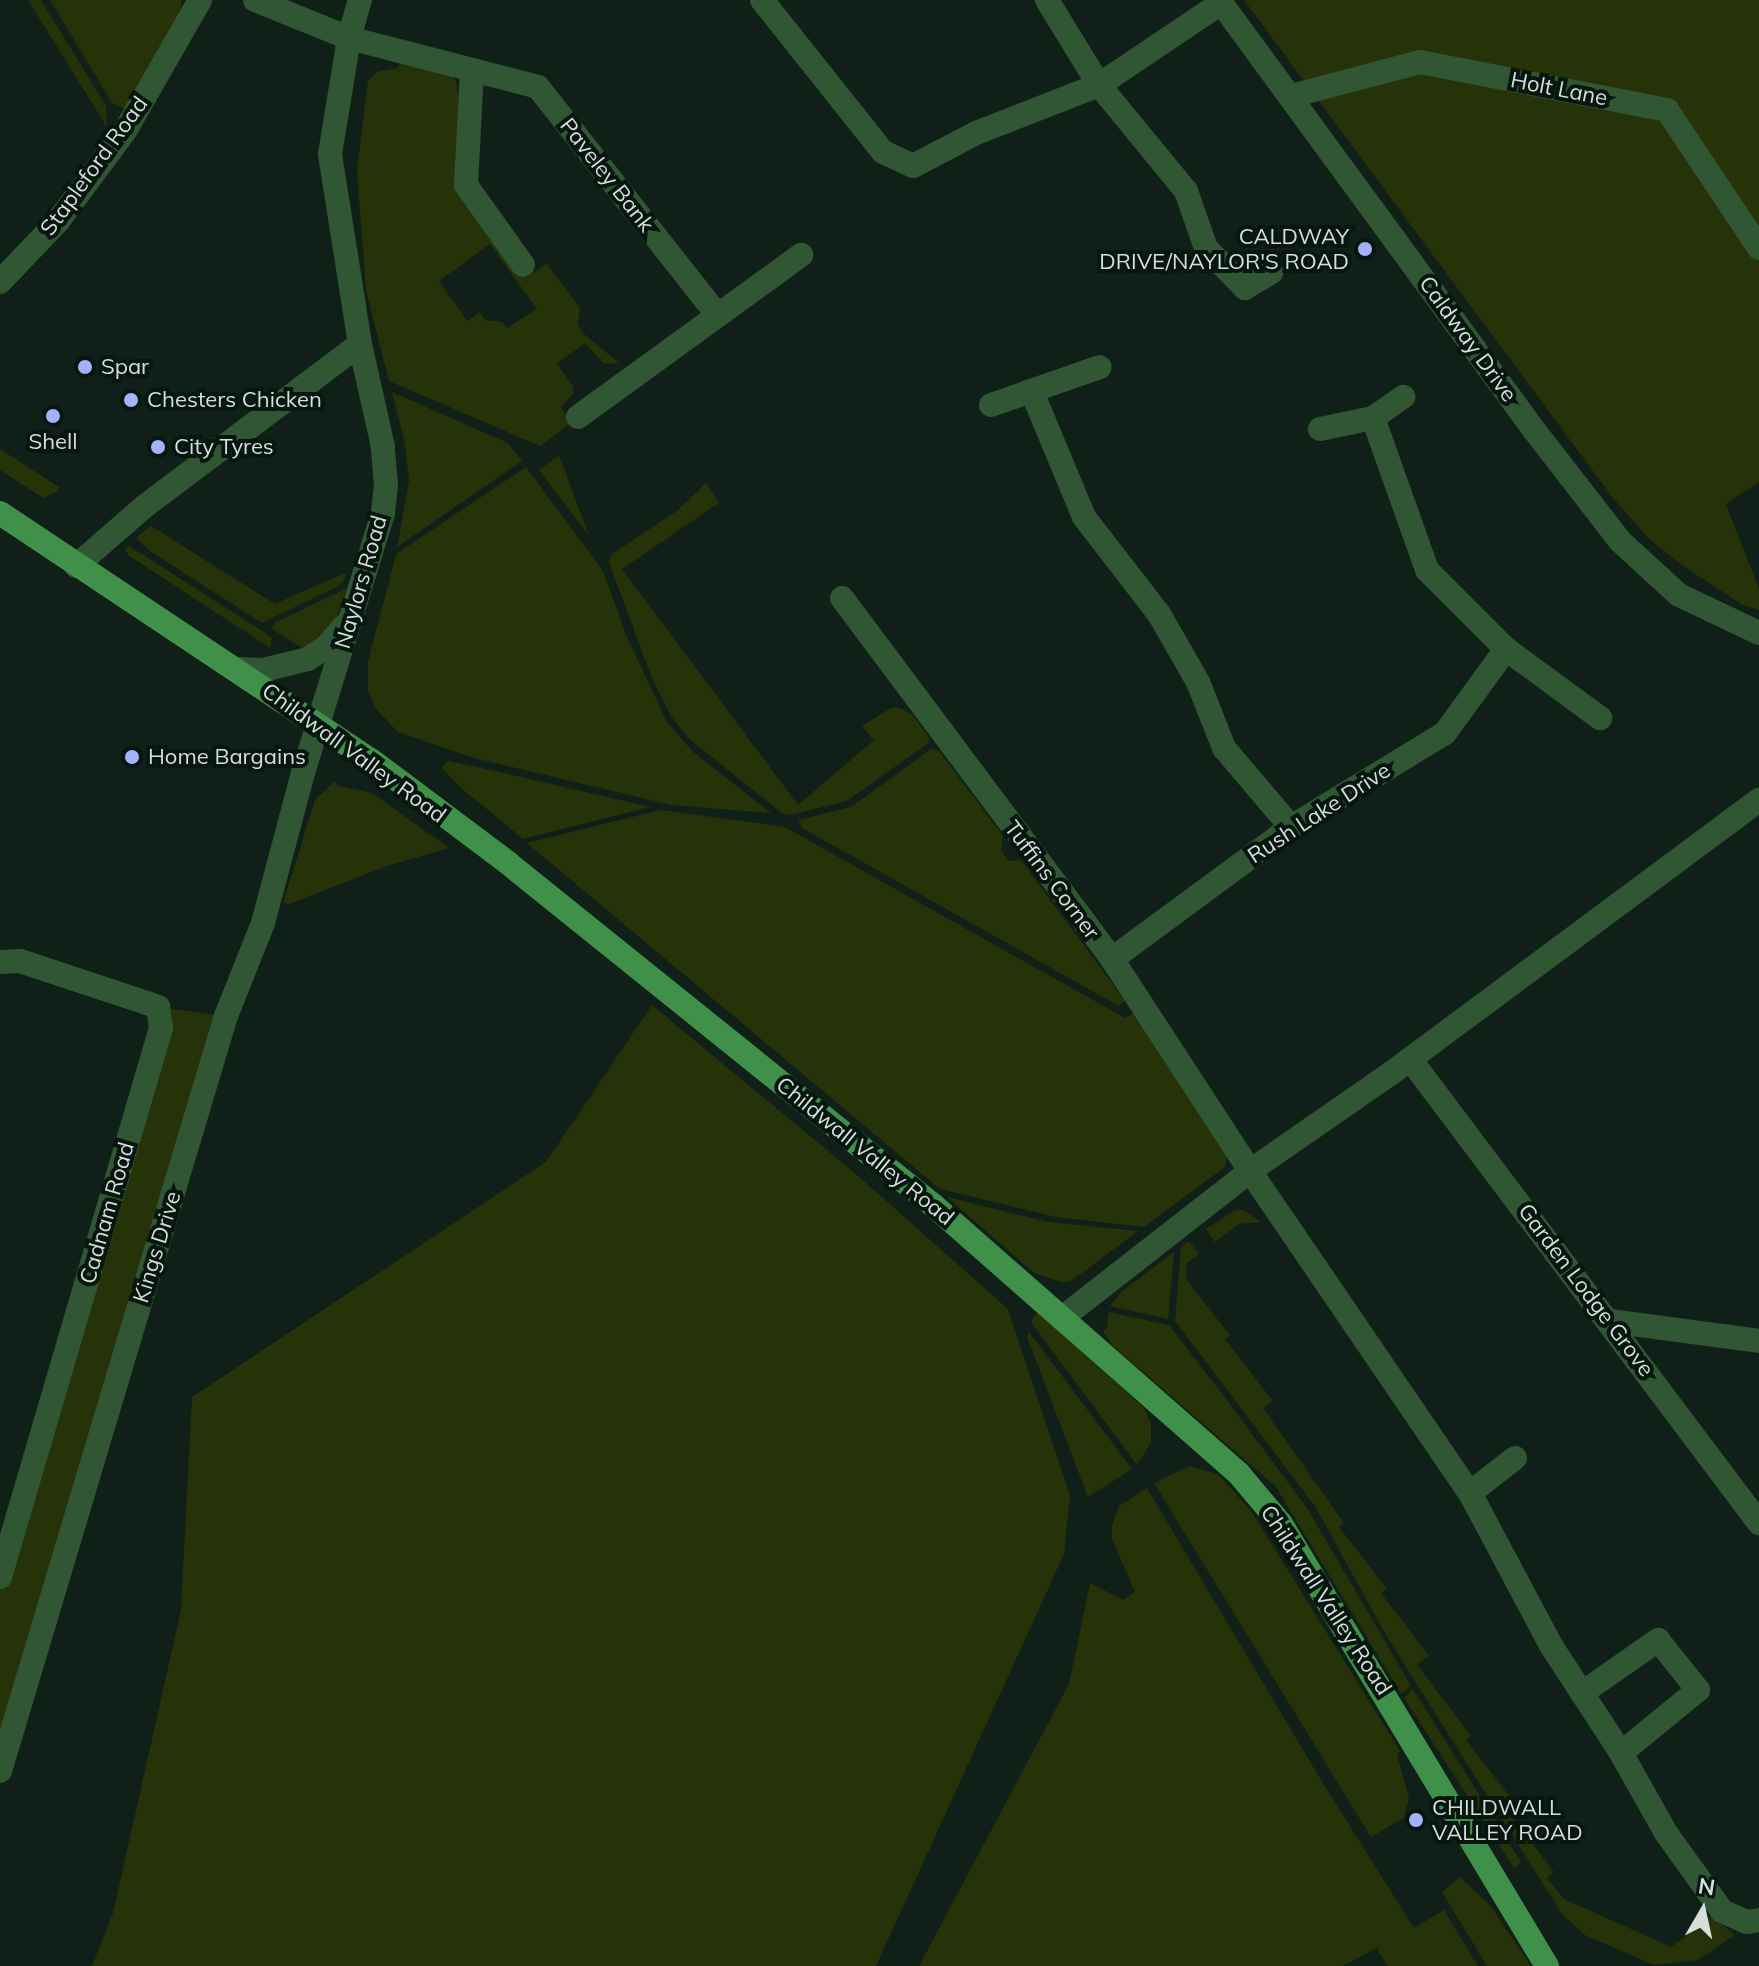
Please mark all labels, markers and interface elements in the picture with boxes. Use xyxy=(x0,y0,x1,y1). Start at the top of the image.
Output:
street label: Holt Lane xyxy=(1508,67,1610,111)
street label: Stapleford Road xyxy=(35,91,153,241)
street label: Paveley Bank xyxy=(554,113,660,237)
place label: CALDWAY DRIVE/NAYLOR'S ROAD xyxy=(1099,223,1349,274)
marker: CALDWAY DRIVE/NAYLOR'S ROAD xyxy=(1356,240,1374,258)
street label: Caldway Drive xyxy=(1414,271,1522,407)
place label: Spar xyxy=(101,354,149,380)
marker: Spar xyxy=(76,358,94,376)
place label: Chesters Chicken xyxy=(147,387,322,413)
marker: Chesters Chicken xyxy=(122,391,140,409)
marker: Shell xyxy=(44,407,62,425)
place label: Shell xyxy=(28,429,78,455)
place label: City Tyres xyxy=(174,434,274,460)
marker: City Tyres xyxy=(149,438,167,456)
street label: Naylors Road xyxy=(329,512,393,652)
street label: Childwall Valley Road xyxy=(257,677,451,829)
place label: Home Bargains xyxy=(148,744,306,770)
marker: Home Bargains xyxy=(123,748,141,766)
street label: Rush Lake Drive xyxy=(1243,757,1395,869)
street label: Tuffins Corner xyxy=(999,816,1105,944)
street label: Childwall Valley Road xyxy=(771,1071,959,1231)
street label: Cadnam Road xyxy=(74,1139,140,1287)
street label: Kings Drive xyxy=(128,1188,186,1306)
street label: Garden Lodge Grove xyxy=(1512,1198,1660,1382)
street label: Childwall Valley Road xyxy=(1255,1500,1397,1700)
place label: CHILDWALL VALLEY ROAD xyxy=(1432,1794,1583,1846)
marker: CHILDWALL VALLEY ROAD xyxy=(1407,1811,1425,1829)
north arrow xyxy=(1663,1870,1743,1950)
text: N xyxy=(1696,1871,1717,1901)

